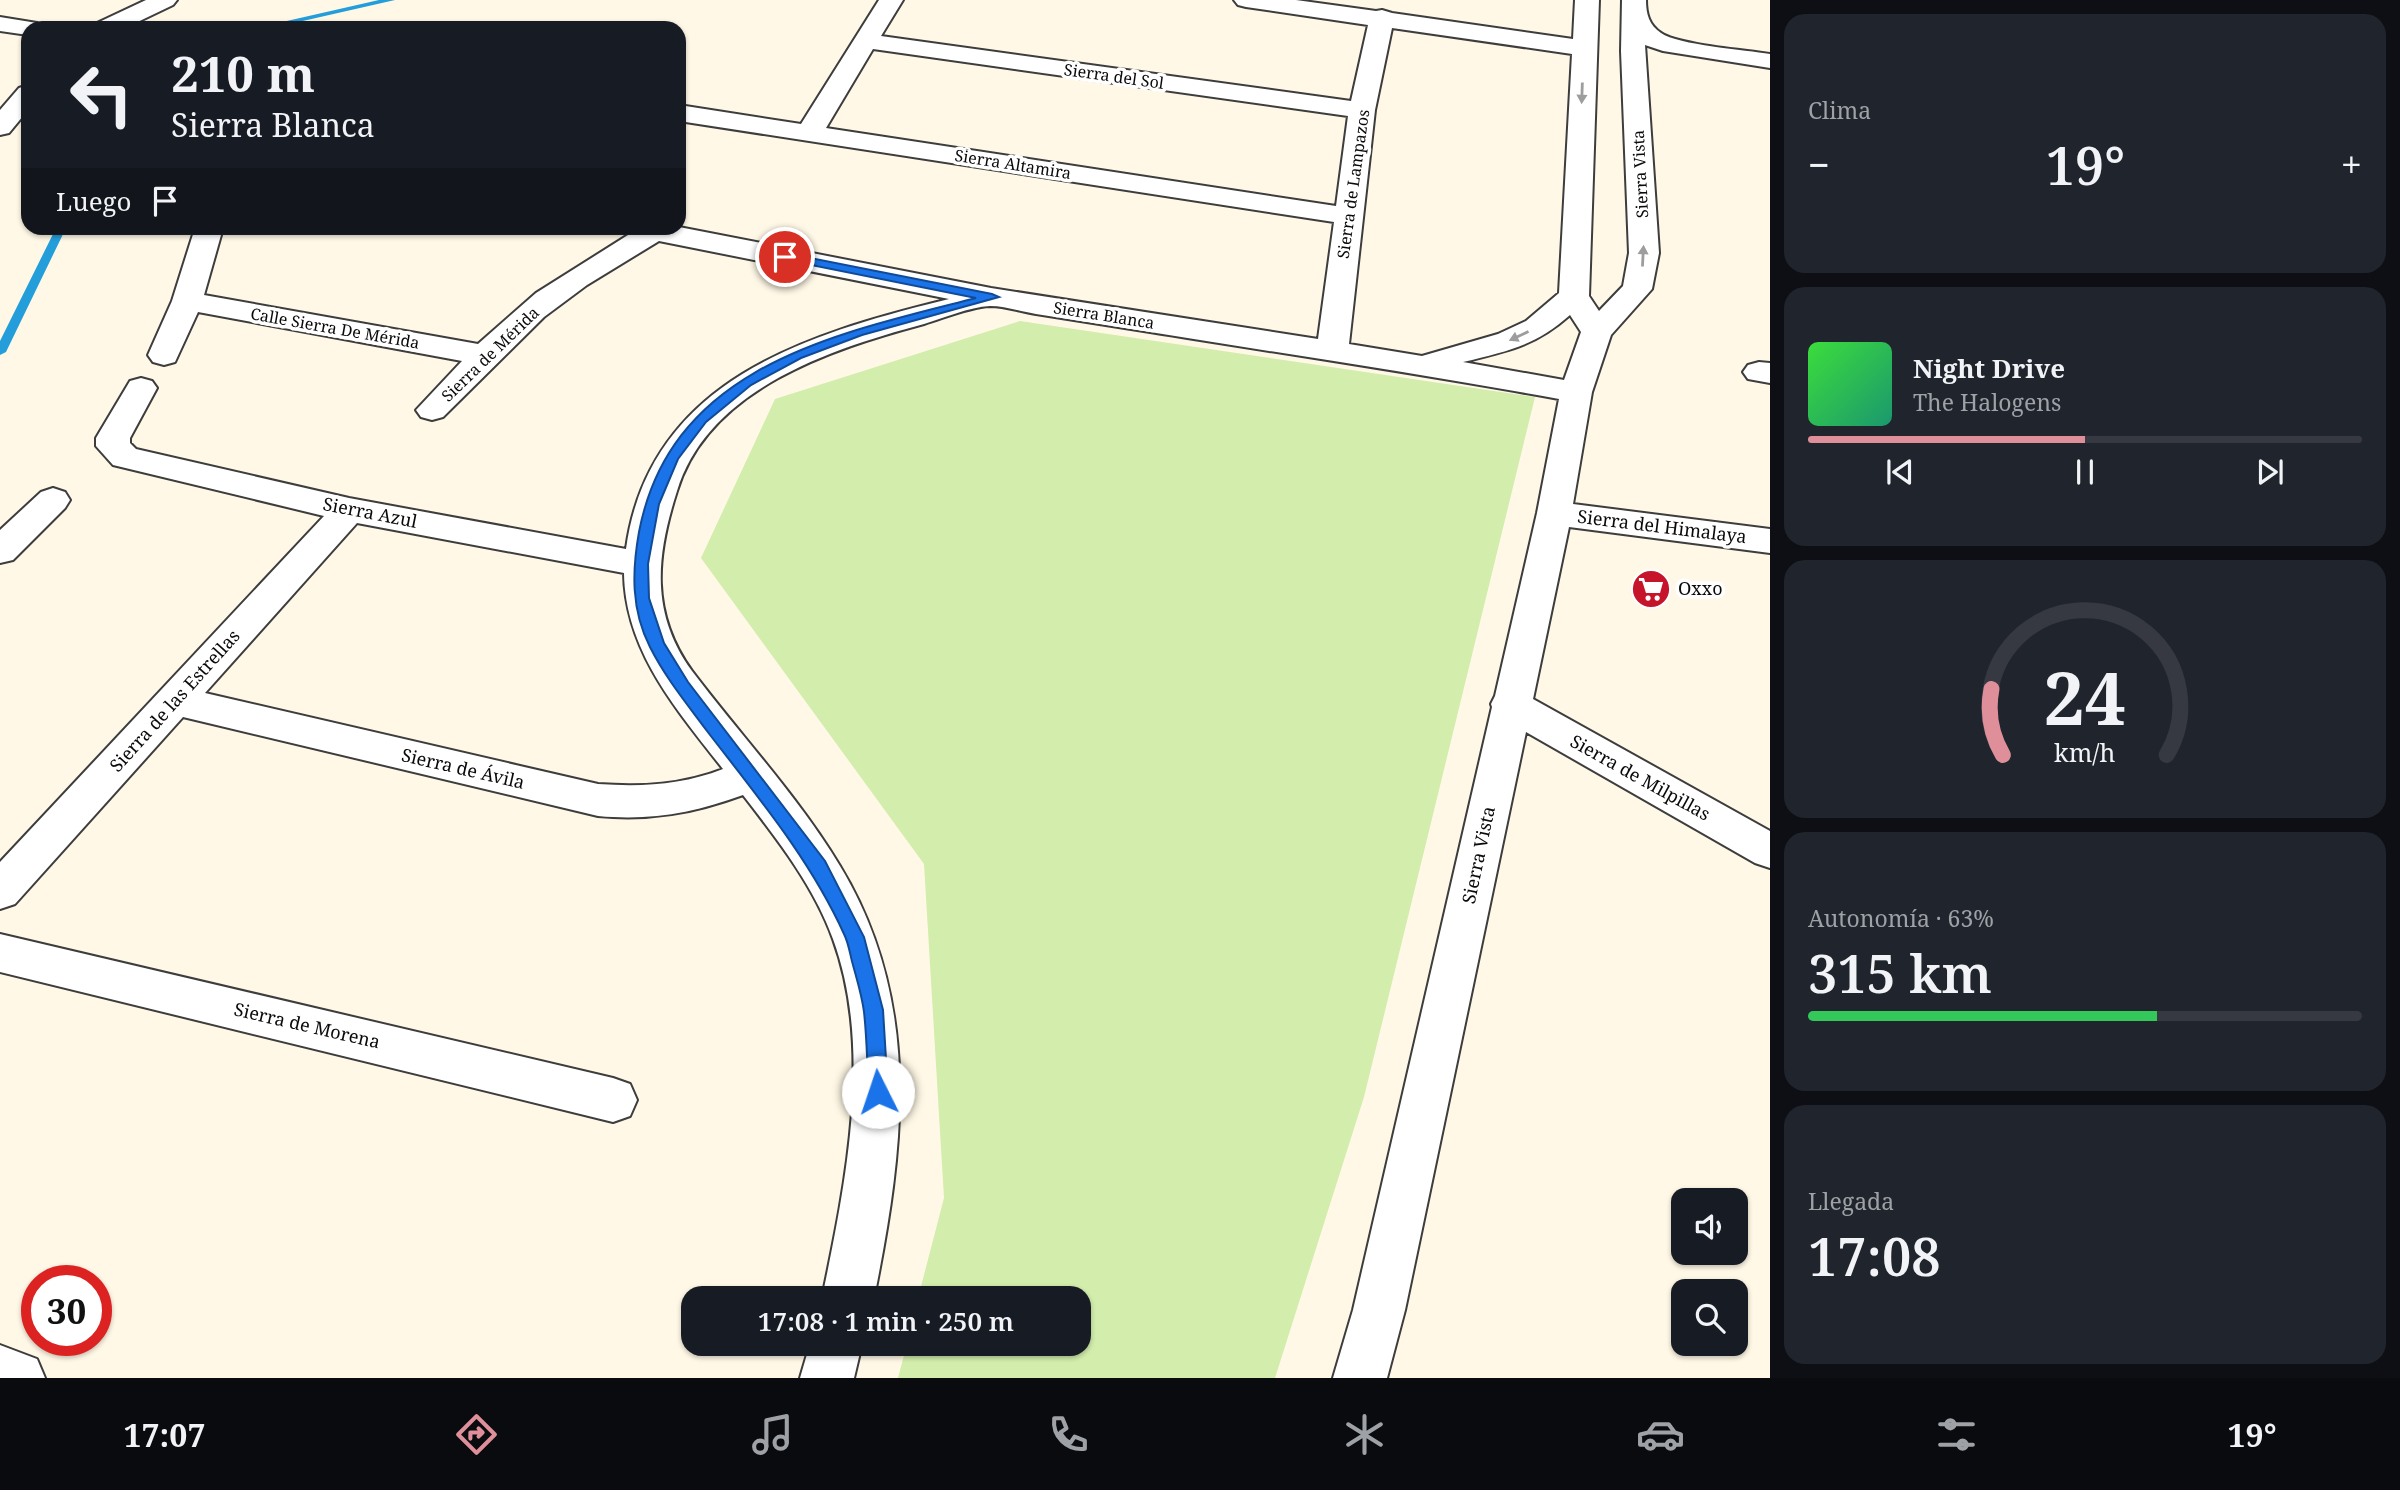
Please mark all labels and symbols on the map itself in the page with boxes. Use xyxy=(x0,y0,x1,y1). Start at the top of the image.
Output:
street label: Sierra del Sol xyxy=(1063,58,1165,94)
one-way arrow xyxy=(1577,82,1588,104)
street label: Sierra de Lampazos xyxy=(1332,108,1374,260)
street label: Sierra Vista xyxy=(1627,129,1653,219)
street label: Sierra Altamira xyxy=(953,144,1073,184)
pin xyxy=(755,227,815,287)
one-way arrow xyxy=(1638,245,1649,267)
street label: Sierra Blanca xyxy=(1052,296,1156,334)
street label: Calle Sierra De Mérida xyxy=(249,302,421,354)
street label: Sierra de Mérida xyxy=(436,302,544,406)
one-way arrow xyxy=(1509,330,1529,342)
street label: Sierra Azul xyxy=(321,491,420,533)
street label: Sierra del Himalaya xyxy=(1576,504,1748,548)
supermarket icon: Oxxo xyxy=(1630,568,1672,610)
place label: Oxxo xyxy=(1678,576,1723,600)
street label: Sierra de las Estrellas xyxy=(104,624,245,777)
street label: Sierra de Milpillas xyxy=(1566,729,1715,826)
street label: Sierra de Ávila xyxy=(399,742,527,794)
street label: Sierra Vista xyxy=(1456,804,1500,906)
street label: Sierra de Morena xyxy=(232,997,383,1053)
position arrow xyxy=(841,1055,915,1129)
speed limit sign: 30 xyxy=(21,1265,112,1356)

